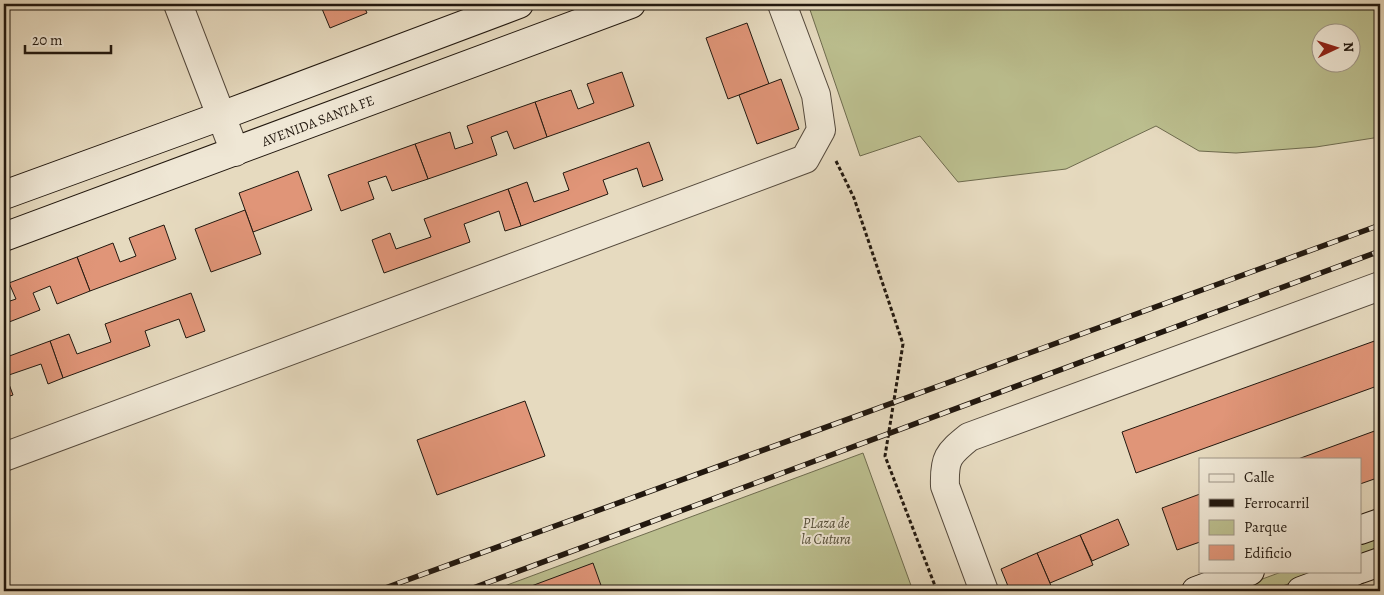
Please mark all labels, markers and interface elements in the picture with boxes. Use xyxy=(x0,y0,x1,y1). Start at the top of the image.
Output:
scale bar xyxy=(25,22,111,54)
north arrow xyxy=(1312,22,1362,72)
text: 20 m xyxy=(32,30,63,50)
text: N xyxy=(1339,41,1358,53)
street label: AVENIDA SANTA FE xyxy=(258,91,377,152)
legend xyxy=(1199,458,1362,572)
text: Calle xyxy=(1244,467,1275,487)
text: Ferrocarril xyxy=(1244,493,1309,513)
park label: PLaza de la Cutura xyxy=(801,514,851,549)
text: Parque xyxy=(1244,517,1287,537)
text: Edificio xyxy=(1244,543,1292,563)

